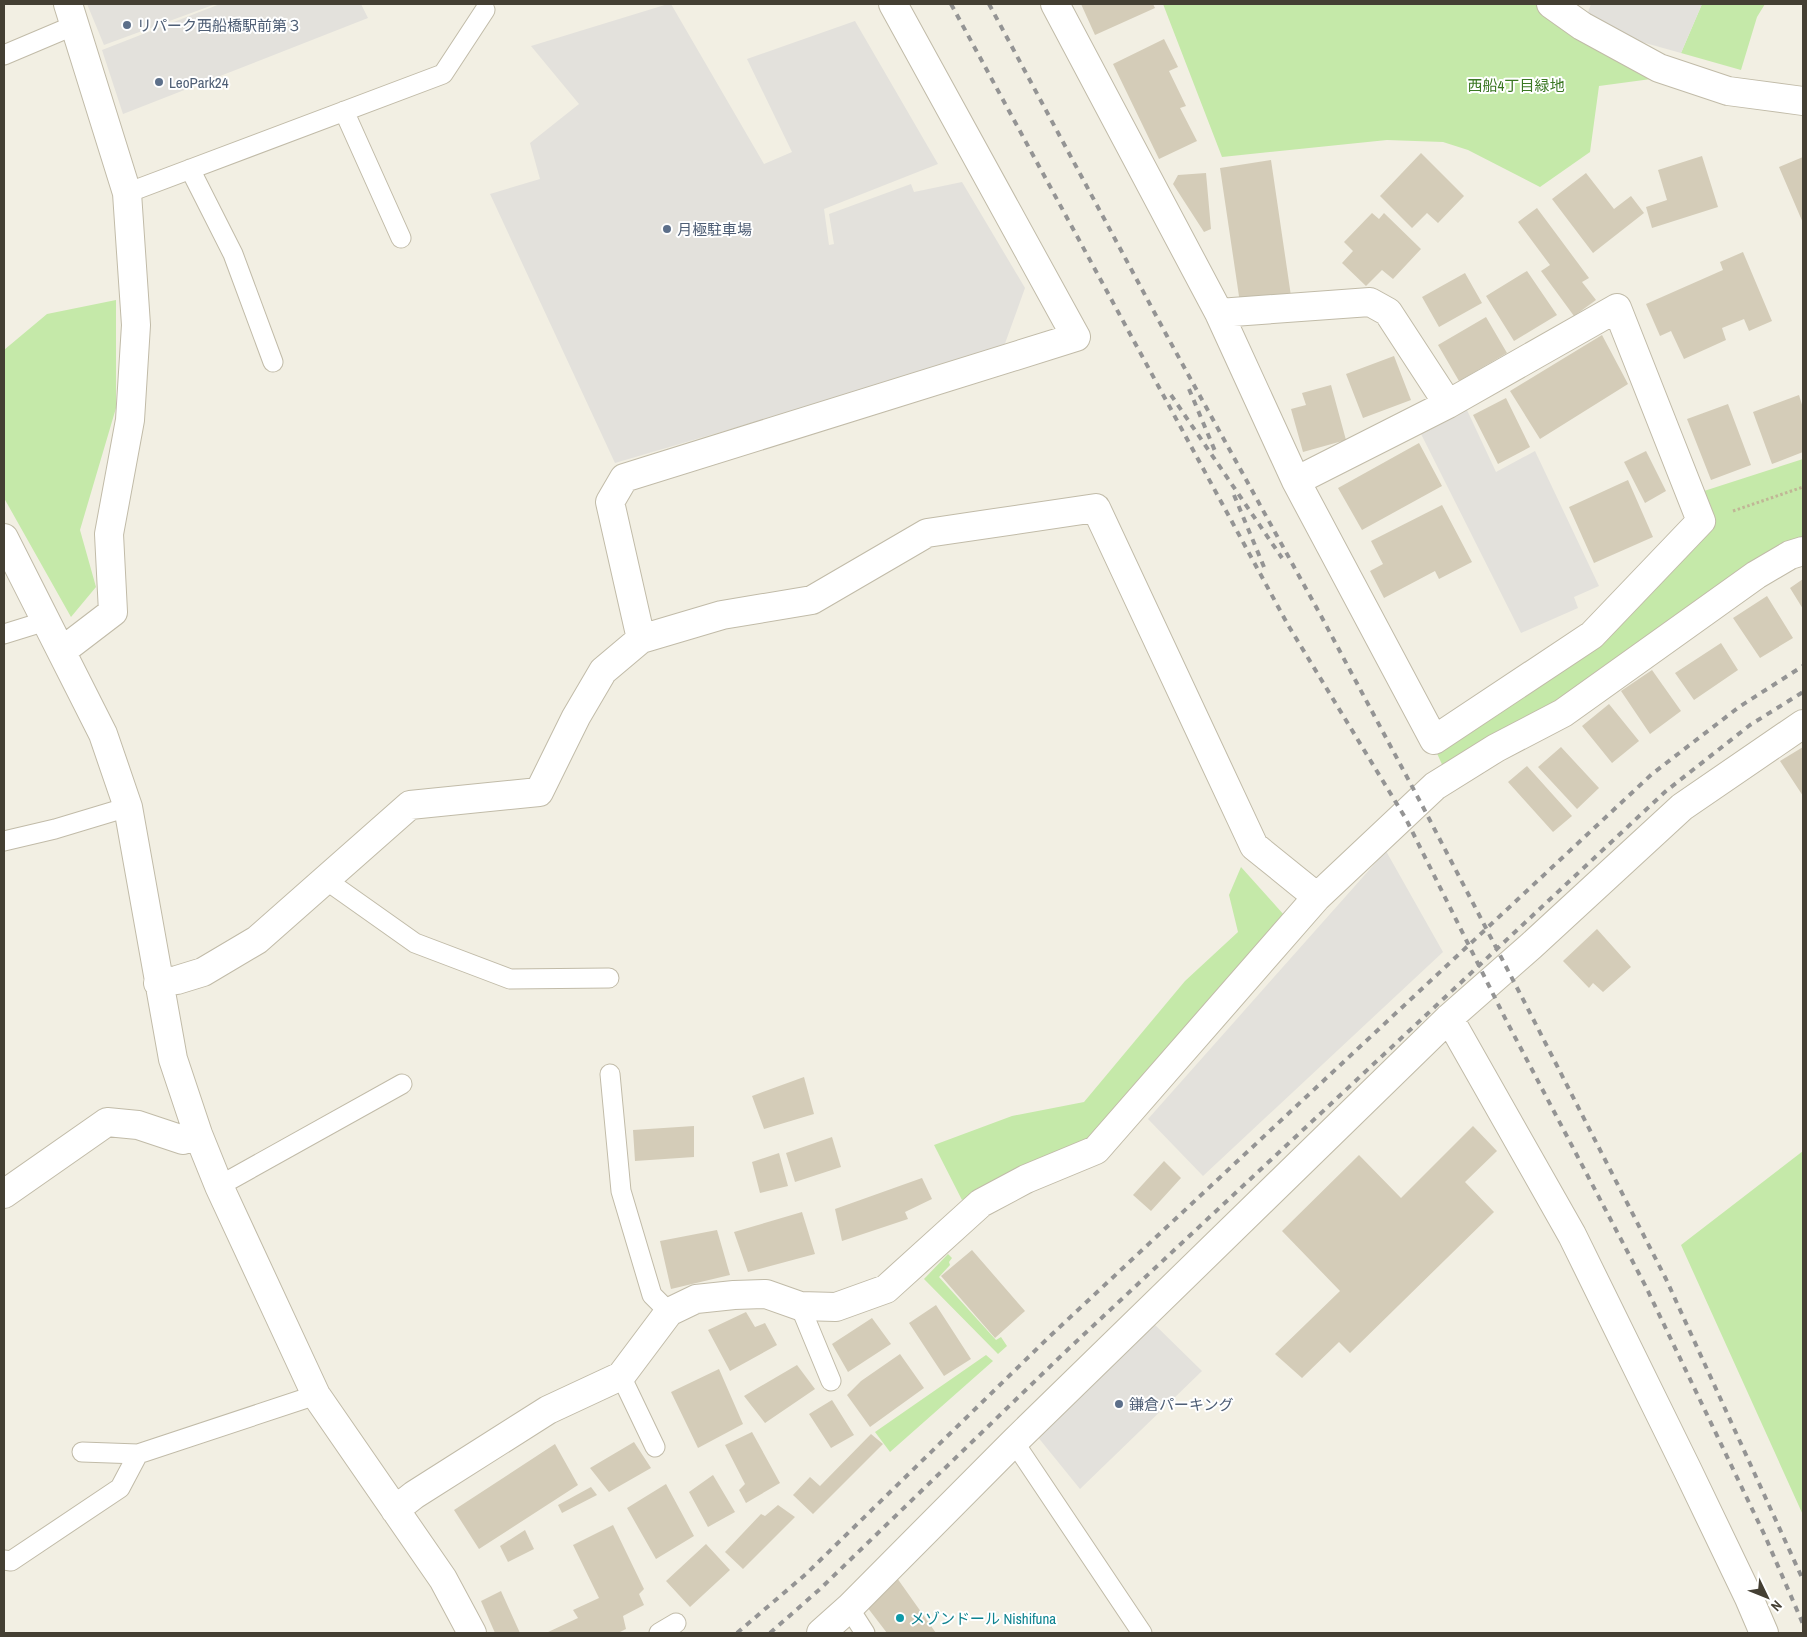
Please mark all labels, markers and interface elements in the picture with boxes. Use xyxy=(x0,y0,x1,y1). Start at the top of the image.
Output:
place label: リパーク西船橋駅前第３ xyxy=(137,15,302,36)
marker: リパーク西船橋駅前第３ xyxy=(121,19,133,31)
place label: LeoPark24 xyxy=(169,72,229,93)
park label: 西船4丁目緑地 xyxy=(1468,75,1564,96)
marker: LeoPark24 xyxy=(153,76,165,88)
place label: 月極駐車場 xyxy=(677,219,752,240)
marker: 月極駐車場 xyxy=(661,223,673,235)
place label: 鎌倉パーキング xyxy=(1129,1394,1234,1415)
marker: 鎌倉パーキング xyxy=(1113,1398,1125,1410)
north arrow xyxy=(1742,1572,1792,1622)
text: N xyxy=(1767,1597,1786,1615)
place label: メゾンドール Nishifuna xyxy=(910,1608,1056,1629)
marker: メゾンドール Nishifuna xyxy=(894,1612,906,1624)

